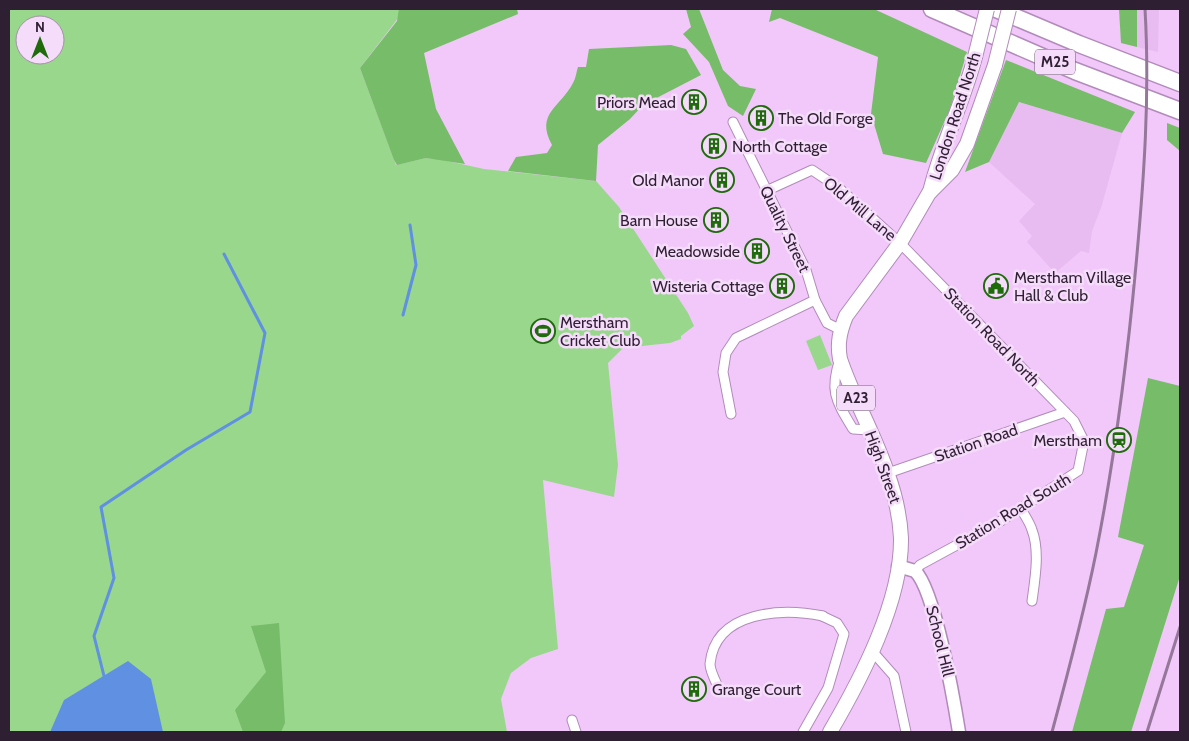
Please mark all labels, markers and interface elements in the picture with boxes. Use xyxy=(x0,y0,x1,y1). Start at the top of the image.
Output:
north arrow xyxy=(15,15,65,65)
text: N xyxy=(35,18,45,36)
street label: London Road North xyxy=(925,50,985,182)
road number: M25 xyxy=(1035,50,1075,74)
building icon: Priors Mead xyxy=(681,89,707,115)
place label: Priors Mead xyxy=(597,93,676,112)
building icon: The Old Forge xyxy=(748,105,774,131)
place label: The Old Forge xyxy=(778,109,873,128)
building icon: North Cottage xyxy=(701,133,727,159)
place label: North Cottage xyxy=(732,137,828,156)
building icon: Old Manor xyxy=(709,167,735,193)
place label: Old Manor xyxy=(632,171,705,190)
street label: Old Mill Lane xyxy=(820,173,900,245)
street label: Quality Street xyxy=(756,183,814,276)
building icon: Barn House xyxy=(703,207,729,233)
place label: Barn House xyxy=(620,211,698,230)
building icon: Meadowside xyxy=(744,238,770,264)
place label: Meadowside xyxy=(655,242,740,261)
place label: Merstham Village Hall & Club xyxy=(1014,268,1131,305)
building icon: Wisteria Cottage xyxy=(769,273,795,299)
public building icon: Merstham Village Hall & Club xyxy=(983,273,1009,299)
place label: Wisteria Cottage xyxy=(653,277,764,296)
street label: Station Road North xyxy=(940,284,1044,390)
place label: Merstham Cricket Club xyxy=(560,313,640,350)
sports icon: Merstham Cricket Club xyxy=(530,318,556,344)
road number: A23 xyxy=(837,386,875,410)
street label: Station Road xyxy=(932,420,1020,466)
station icon: Merstham xyxy=(1106,427,1132,453)
street label: High Street xyxy=(861,428,905,506)
place label: Merstham xyxy=(1034,431,1102,450)
street label: Station Road South xyxy=(952,469,1074,553)
street label: School Hill xyxy=(922,604,958,679)
building icon: Grange Court xyxy=(681,676,707,702)
place label: Grange Court xyxy=(712,680,802,699)

